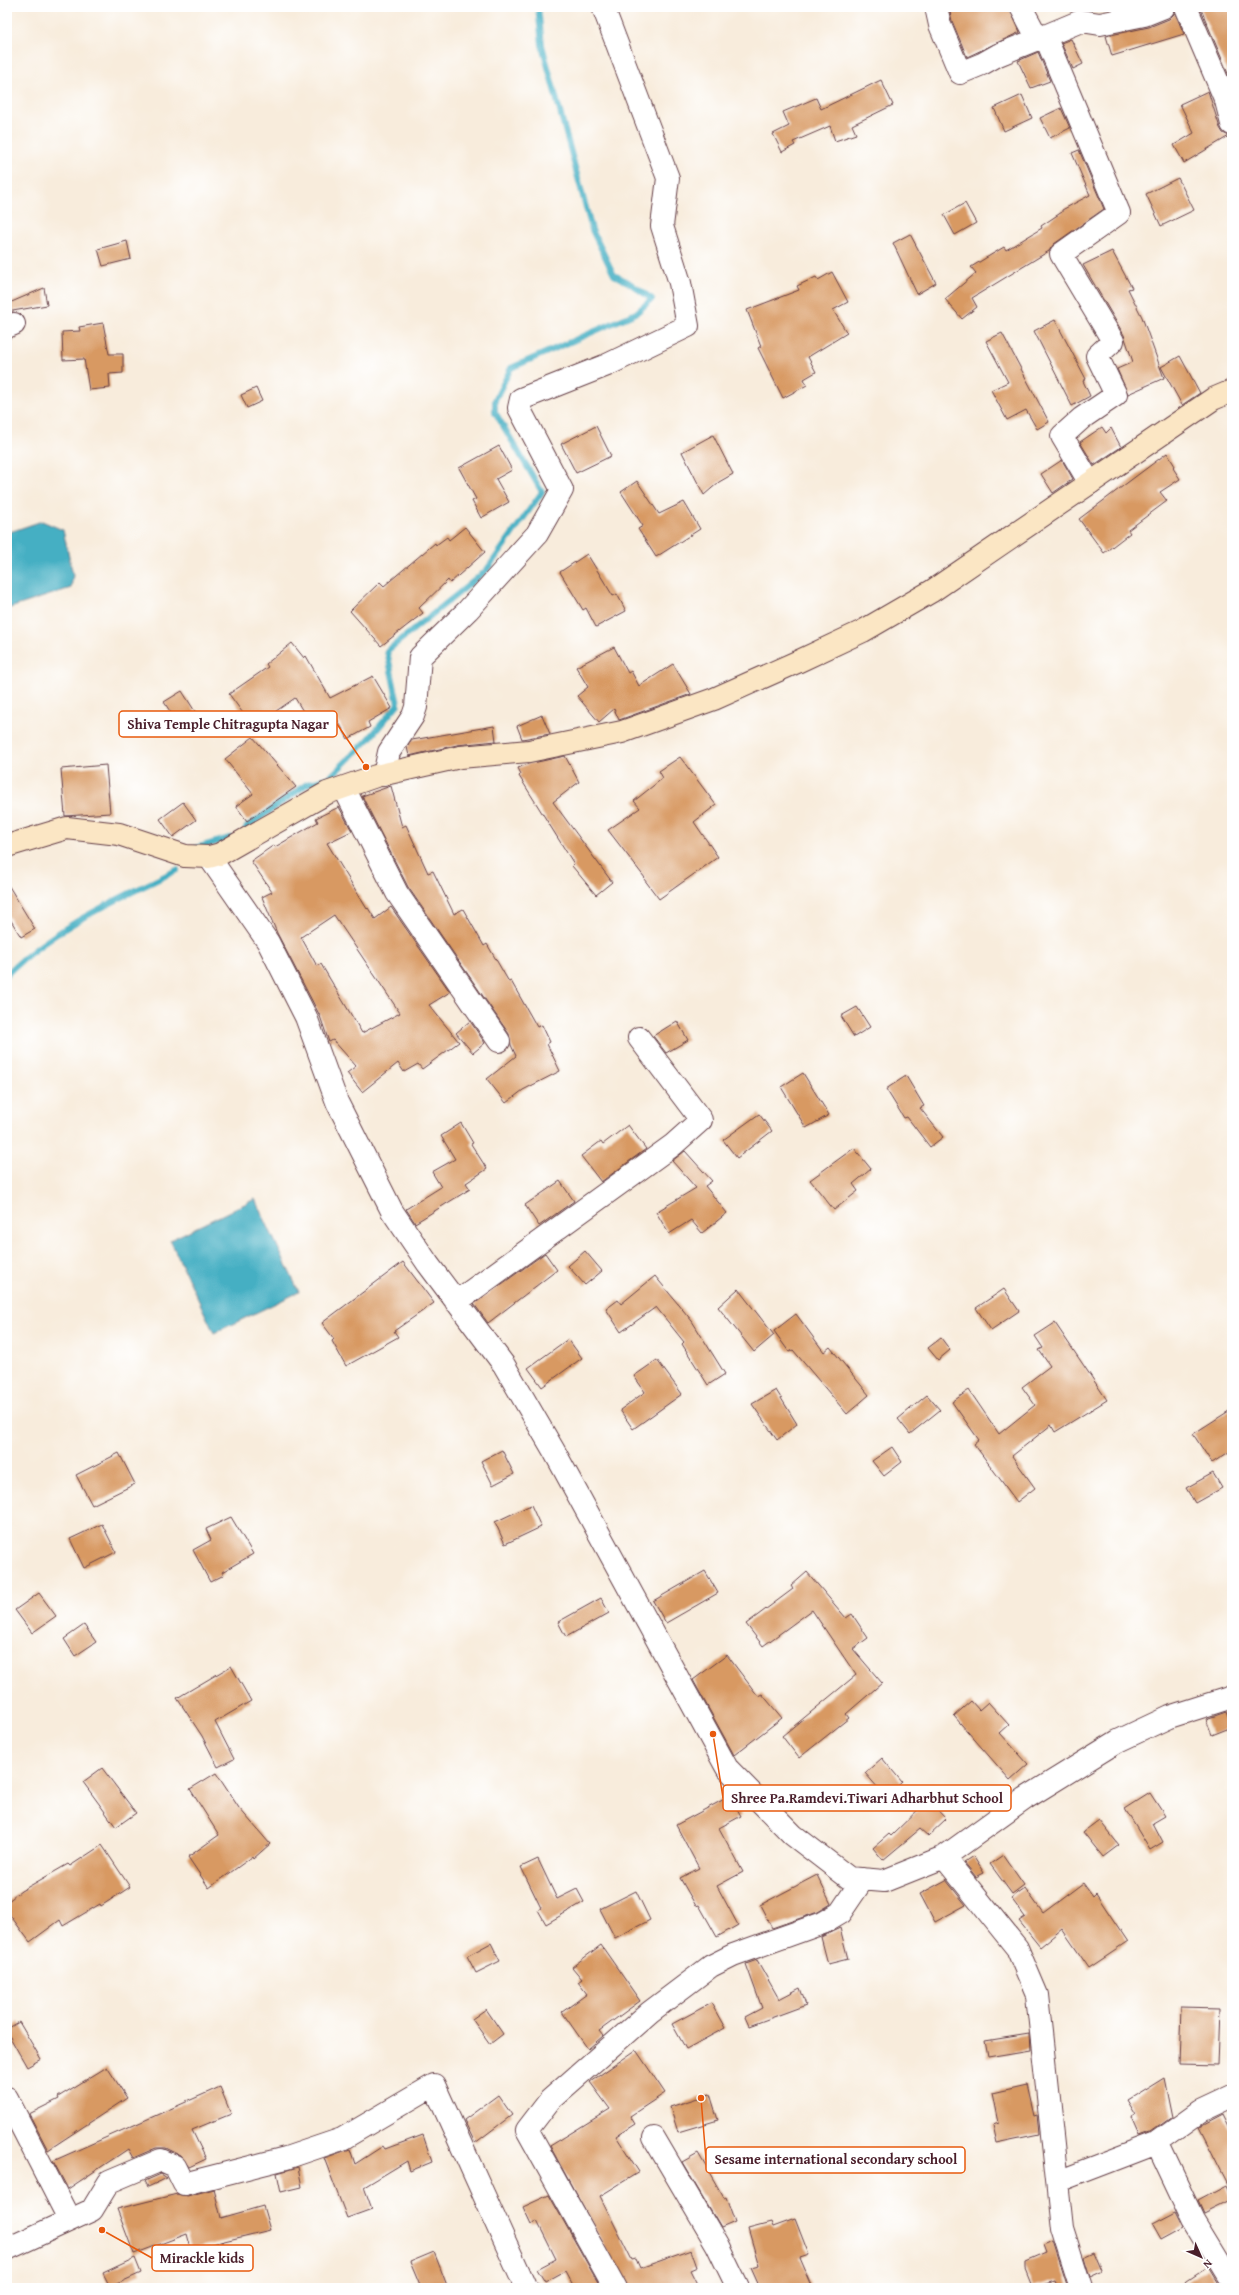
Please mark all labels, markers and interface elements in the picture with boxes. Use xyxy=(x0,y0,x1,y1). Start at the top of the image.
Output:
callout: Shiva Temple Chitragupta Nagar xyxy=(119,711,337,737)
text: Shiva Temple Chitragupta Nagar xyxy=(127,714,329,734)
callout: Shree Pa.Ramdevi.Tiwari Adharbhut School xyxy=(723,1785,1011,1811)
text: Shree Pa.Ramdevi.Tiwari Adharbhut School xyxy=(731,1788,1004,1808)
callout: Sesame international secondary school xyxy=(706,2147,965,2173)
text: Sesame international secondary school xyxy=(715,2149,958,2169)
north arrow xyxy=(1181,2237,1221,2277)
callout: Mirackle kids xyxy=(152,2245,253,2271)
text: Mirackle kids xyxy=(160,2248,244,2268)
text: N xyxy=(1199,2256,1216,2273)

